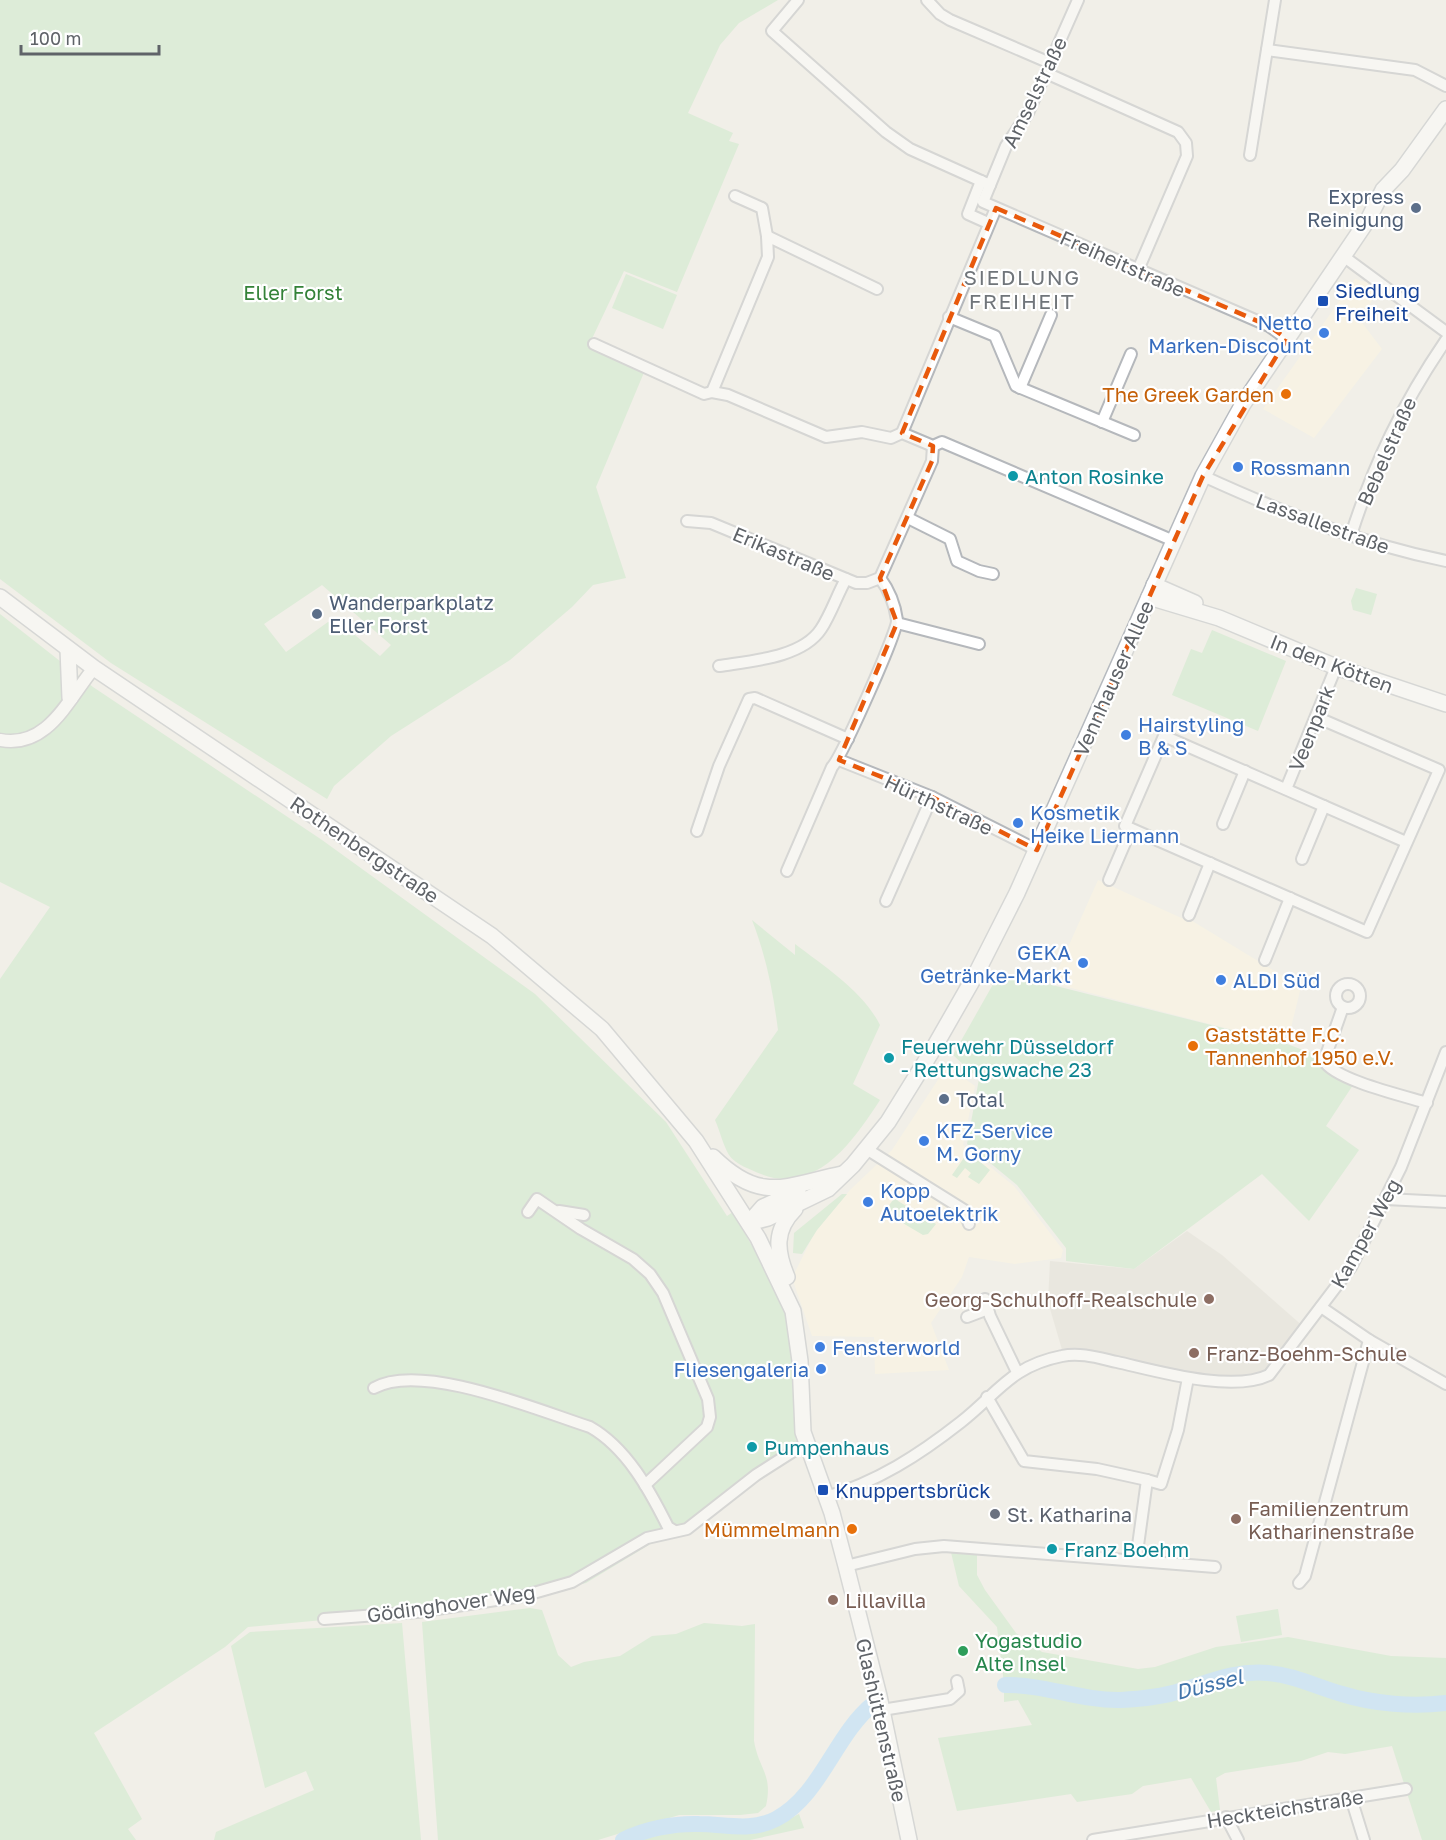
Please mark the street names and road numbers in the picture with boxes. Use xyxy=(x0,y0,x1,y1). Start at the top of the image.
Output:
street label: Amselstraße xyxy=(997,33,1071,151)
street label: Freiheitstraße xyxy=(1057,225,1189,301)
street label: Bebelstraße xyxy=(1351,393,1421,509)
street label: Lassallestraße xyxy=(1253,488,1393,558)
street label: Erikastraße xyxy=(729,521,839,585)
street label: Vennhauser Allee xyxy=(1068,596,1158,760)
street label: In den Kötten xyxy=(1267,629,1397,697)
street label: Veenpark xyxy=(1283,682,1339,774)
street label: Hürthstraße xyxy=(881,769,997,839)
street label: Rothenbergstraße xyxy=(286,790,444,908)
street label: Kamper Weg xyxy=(1325,1174,1405,1292)
street label: Gödinghover Weg xyxy=(365,1579,537,1627)
street label: Glashüttenstraße xyxy=(852,1636,912,1804)
street label: Heckteichstraße xyxy=(1205,1784,1365,1832)

